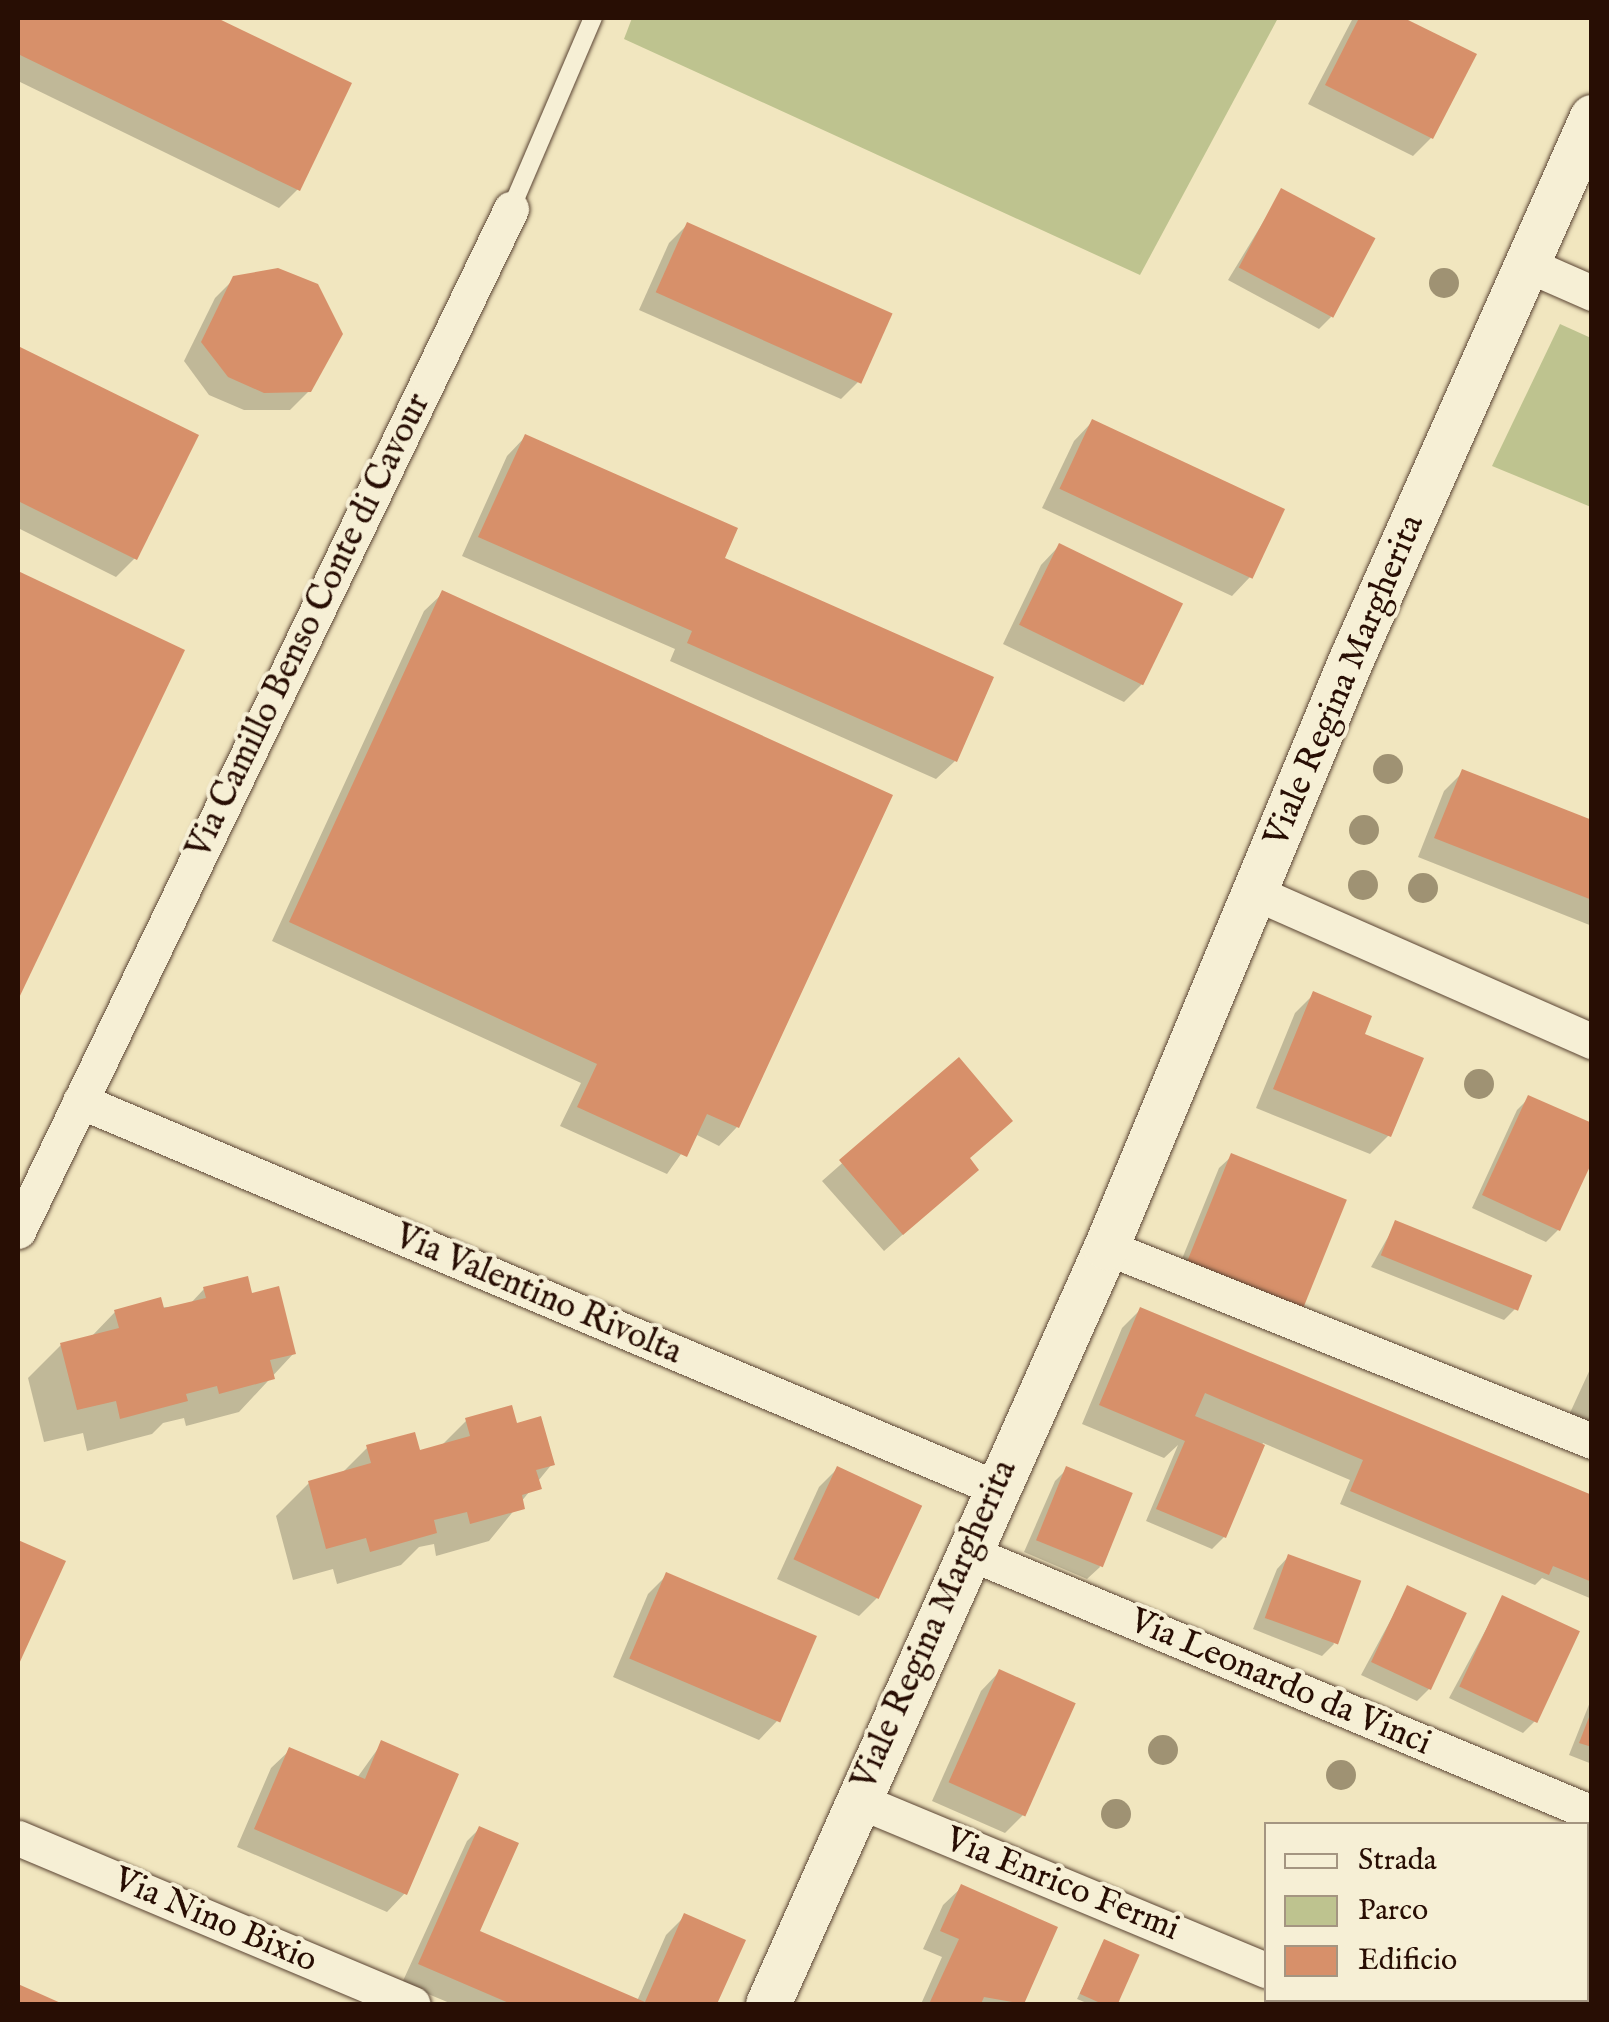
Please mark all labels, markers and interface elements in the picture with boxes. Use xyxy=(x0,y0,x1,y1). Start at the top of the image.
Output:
street label: Via Camillo Benso Conte di Cavour xyxy=(178,387,440,865)
street label: Viale Regina Margherita xyxy=(1256,509,1434,853)
street label: Via Valentino Rivolta xyxy=(388,1216,688,1374)
street label: Viale Regina Margherita xyxy=(843,1454,1027,1796)
street label: Via Leonardo da Vinci xyxy=(1123,1600,1437,1766)
street label: Via Enrico Fermi xyxy=(939,1819,1185,1951)
legend xyxy=(1264,1822,1589,2002)
text: Strada xyxy=(1358,1842,1437,1880)
street label: Via Nino Bixio xyxy=(107,1859,323,1983)
text: Parco xyxy=(1358,1892,1428,1930)
text: Edificio xyxy=(1358,1942,1457,1980)

